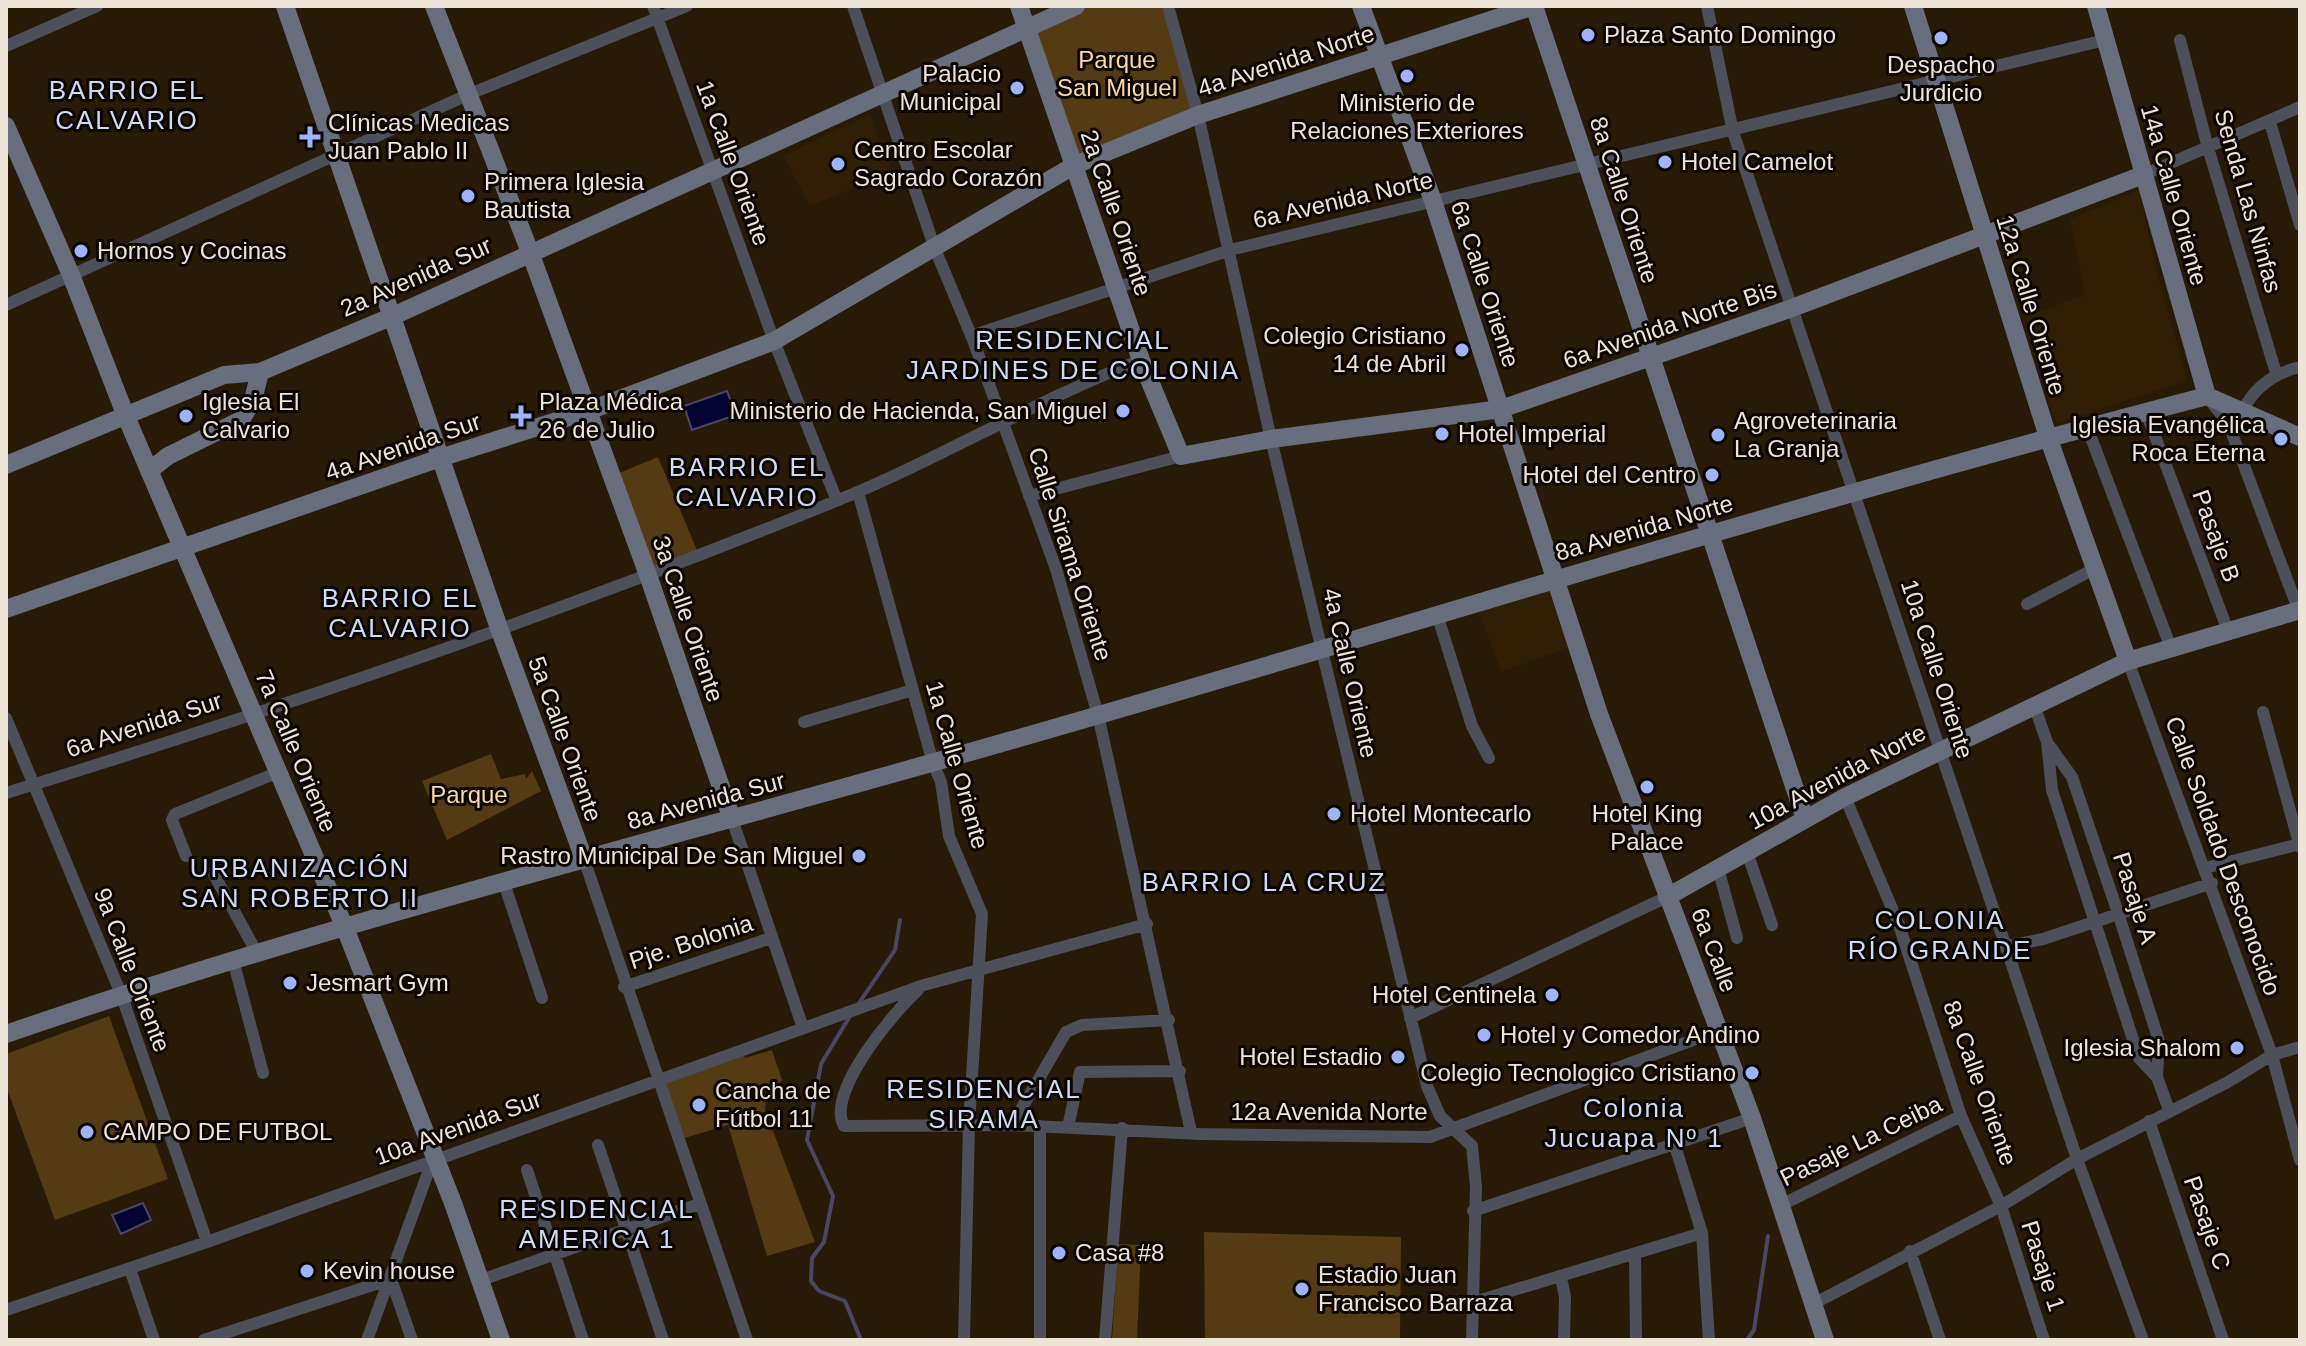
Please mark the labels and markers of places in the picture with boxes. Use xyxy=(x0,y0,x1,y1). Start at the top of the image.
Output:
place label: Plaza Santo Domingo xyxy=(1604,21,1836,48)
marker: Plaza Santo Domingo xyxy=(1579,26,1597,44)
marker: Despacho Jurdicio xyxy=(1932,29,1950,47)
place label: Despacho Jurdicio xyxy=(1887,51,1995,106)
place label: Palacio Municipal xyxy=(900,60,1001,115)
marker: Ministerio de Relaciones Exteriores xyxy=(1398,67,1416,85)
marker: Palacio Municipal xyxy=(1008,79,1026,97)
place label: Ministerio de Relaciones Exteriores xyxy=(1290,89,1524,144)
place label: Clínicas Medicas Juan Pablo II xyxy=(328,109,509,164)
marker: Clínicas Medicas Juan Pablo II xyxy=(299,126,321,148)
place label: Centro Escolar Sagrado Corazón xyxy=(854,136,1042,191)
place label: Hotel Camelot xyxy=(1681,148,1833,175)
marker: Hotel Camelot xyxy=(1656,153,1674,171)
marker: Centro Escolar Sagrado Corazón xyxy=(829,155,847,173)
place label: Primera Iglesia Bautista xyxy=(484,168,645,223)
marker: Primera Iglesia Bautista xyxy=(459,187,477,205)
place label: Hornos y Cocinas xyxy=(97,237,286,264)
marker: Hornos y Cocinas xyxy=(72,242,90,260)
place label: Colegio Cristiano 14 de Abril xyxy=(1263,322,1446,377)
marker: Colegio Cristiano 14 de Abril xyxy=(1453,341,1471,359)
place label: Iglesia El Calvario xyxy=(202,388,299,443)
place label: Plaza Médica 26 de Julio xyxy=(539,388,684,443)
place label: Ministerio de Hacienda, San Miguel xyxy=(729,397,1107,424)
marker: Ministerio de Hacienda, San Miguel xyxy=(1114,402,1132,420)
marker: Plaza Médica 26 de Julio xyxy=(510,405,532,427)
marker: Iglesia El Calvario xyxy=(177,407,195,425)
place label: Agroveterinaria La Granja xyxy=(1734,407,1897,462)
place label: Iglesia Evangélica Roca Eterna xyxy=(2072,411,2266,466)
place label: Hotel Imperial xyxy=(1458,420,1606,447)
marker: Hotel Imperial xyxy=(1433,425,1451,443)
marker: Agroveterinaria La Granja xyxy=(1709,426,1727,444)
marker: Iglesia Evangélica Roca Eterna xyxy=(2272,430,2290,448)
place label: Hotel del Centro xyxy=(1523,461,1696,488)
marker: Hotel del Centro xyxy=(1703,466,1721,484)
marker: Hotel King Palace xyxy=(1638,778,1656,796)
place label: Hotel Montecarlo xyxy=(1350,800,1531,827)
place label: Hotel King Palace xyxy=(1592,800,1702,855)
marker: Hotel Montecarlo xyxy=(1325,805,1343,823)
place label: Rastro Municipal De San Miguel xyxy=(500,842,843,869)
marker: Rastro Municipal De San Miguel xyxy=(850,847,868,865)
place label: Jesmart Gym xyxy=(306,969,449,996)
marker: Jesmart Gym xyxy=(281,974,299,992)
place label: Hotel Centinela xyxy=(1372,981,1537,1008)
marker: Hotel Centinela xyxy=(1543,986,1561,1004)
place label: Hotel y Comedor Andino xyxy=(1500,1021,1760,1048)
marker: Hotel y Comedor Andino xyxy=(1475,1026,1493,1044)
place label: Iglesia Shalom xyxy=(2064,1034,2221,1061)
marker: Iglesia Shalom xyxy=(2228,1039,2246,1057)
place label: Hotel Estadio xyxy=(1239,1043,1382,1070)
marker: Hotel Estadio xyxy=(1389,1048,1407,1066)
place label: Colegio Tecnologico Cristiano xyxy=(1420,1059,1736,1086)
marker: Colegio Tecnologico Cristiano xyxy=(1743,1064,1761,1082)
place label: Cancha de Fútbol 11 xyxy=(715,1077,831,1132)
marker: Cancha de Fútbol 11 xyxy=(690,1096,708,1114)
place label: CAMPO DE FUTBOL xyxy=(103,1118,332,1145)
marker: CAMPO DE FUTBOL xyxy=(78,1123,96,1141)
place label: Casa #8 xyxy=(1075,1239,1164,1266)
marker: Casa #8 xyxy=(1050,1244,1068,1262)
place label: Kevin house xyxy=(323,1257,455,1284)
place label: Estadio Juan Francisco Barraza xyxy=(1318,1261,1513,1316)
marker: Kevin house xyxy=(298,1262,316,1280)
marker: Estadio Juan Francisco Barraza xyxy=(1293,1280,1311,1298)

